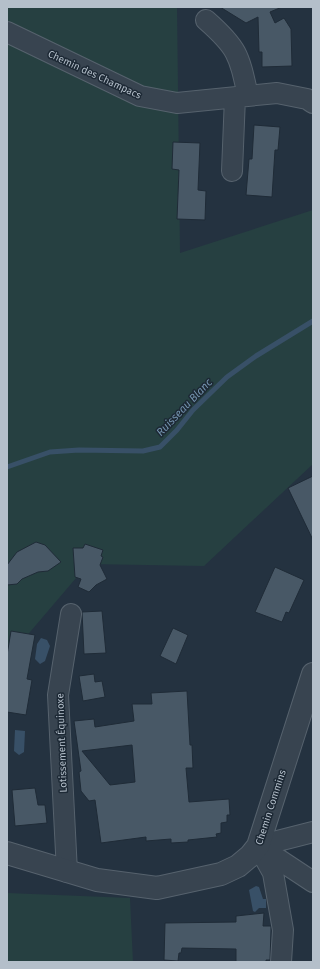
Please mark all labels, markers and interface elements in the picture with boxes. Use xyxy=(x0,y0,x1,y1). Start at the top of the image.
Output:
street label: Chemin des Champacs xyxy=(46,48,143,102)
water label: Ruisseau Blanc xyxy=(154,375,216,439)
street label: Lotissement Équinoxe xyxy=(52,693,70,793)
street label: Chemin Commins xyxy=(253,768,289,846)

